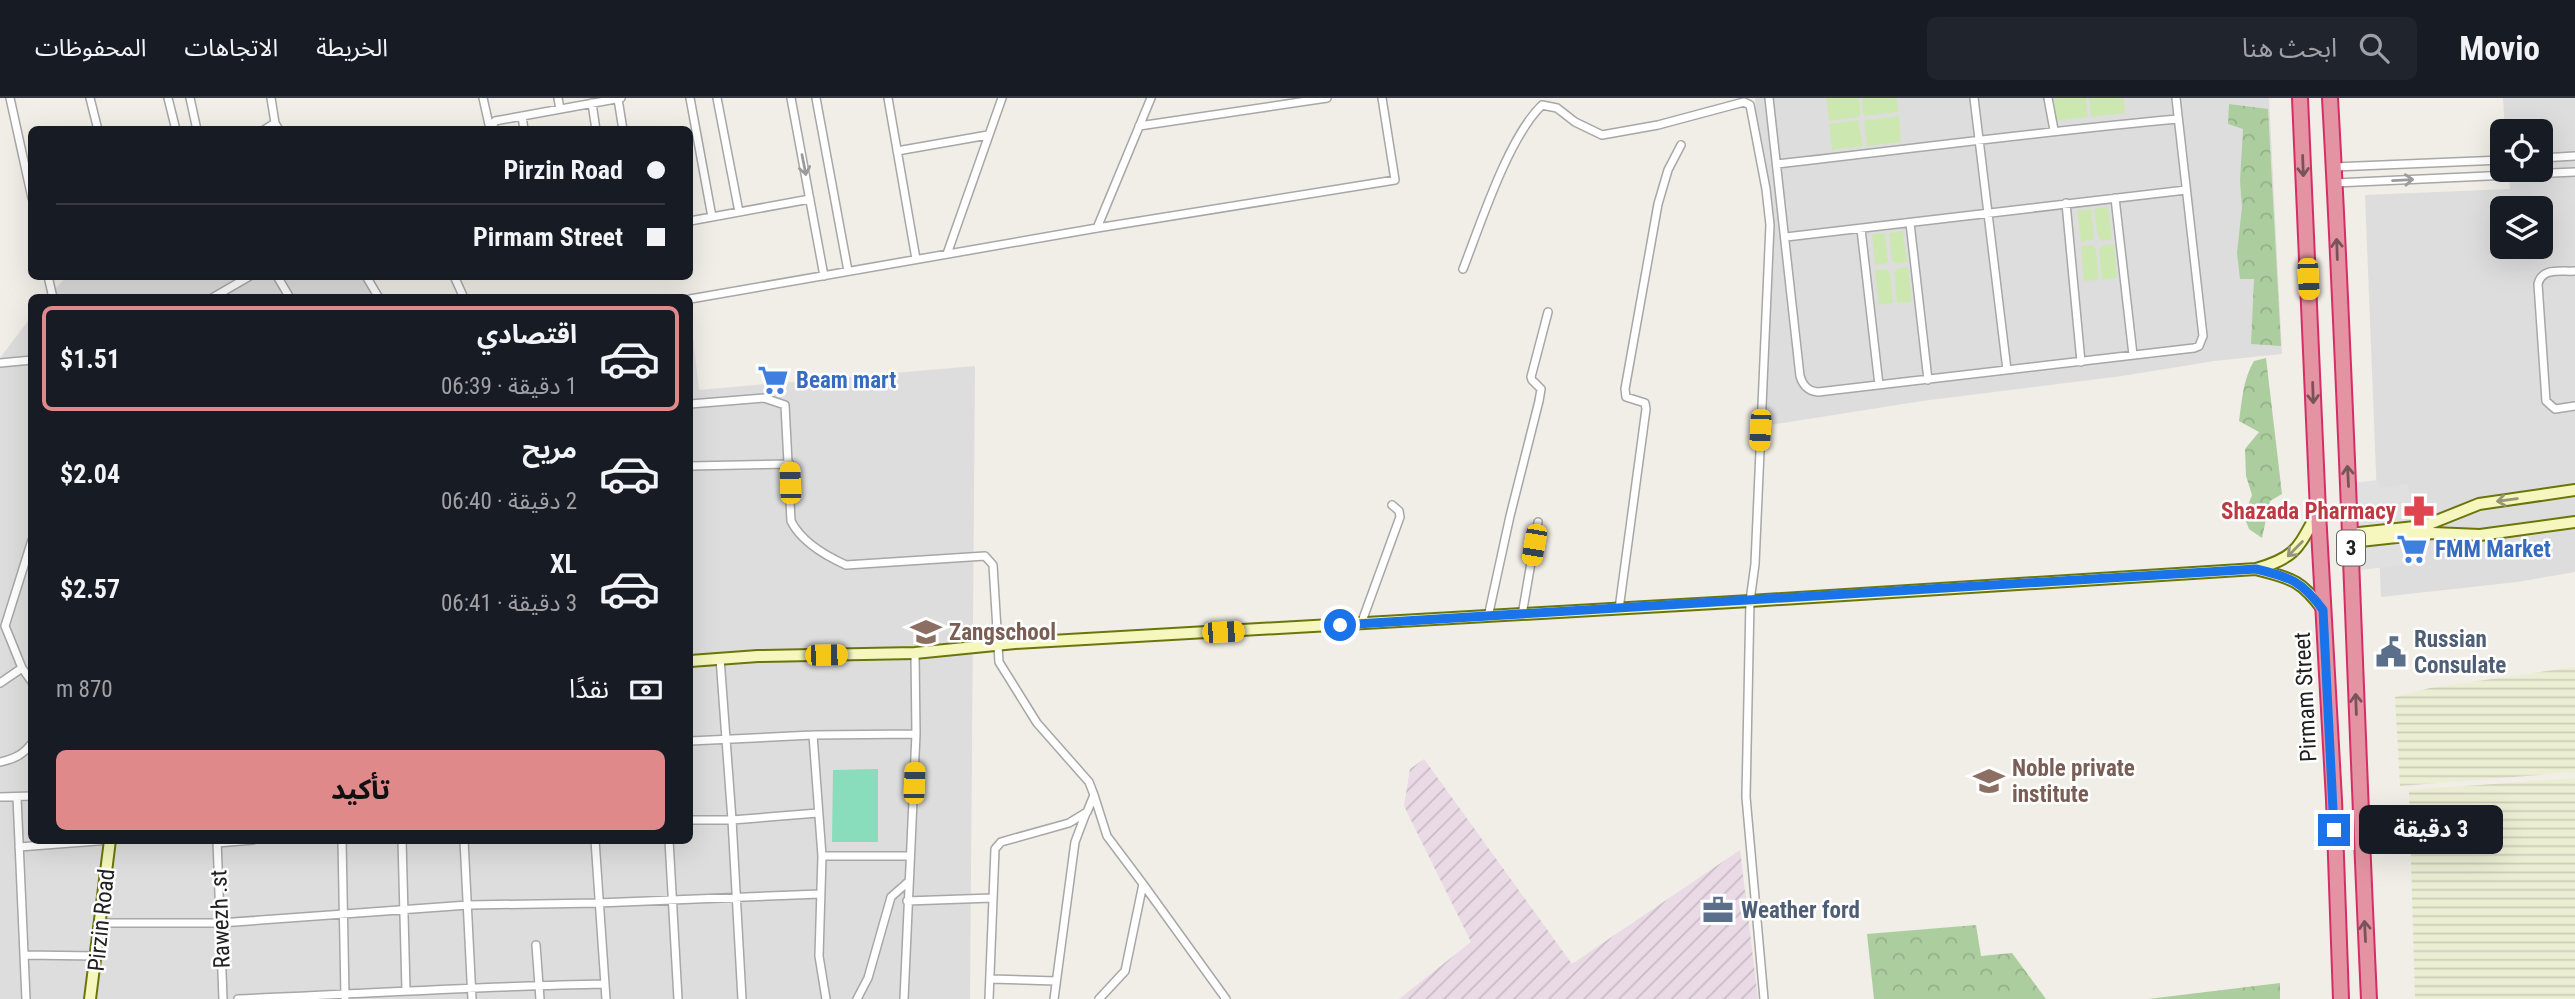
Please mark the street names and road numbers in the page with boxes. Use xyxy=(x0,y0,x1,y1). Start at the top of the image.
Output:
road number: 3 xyxy=(2337,531,2365,566)
street label: Pirmam Street xyxy=(2289,631,2322,763)
street label: Pirzin Road xyxy=(83,867,120,973)
street label: Rawezh .st xyxy=(205,869,236,969)

